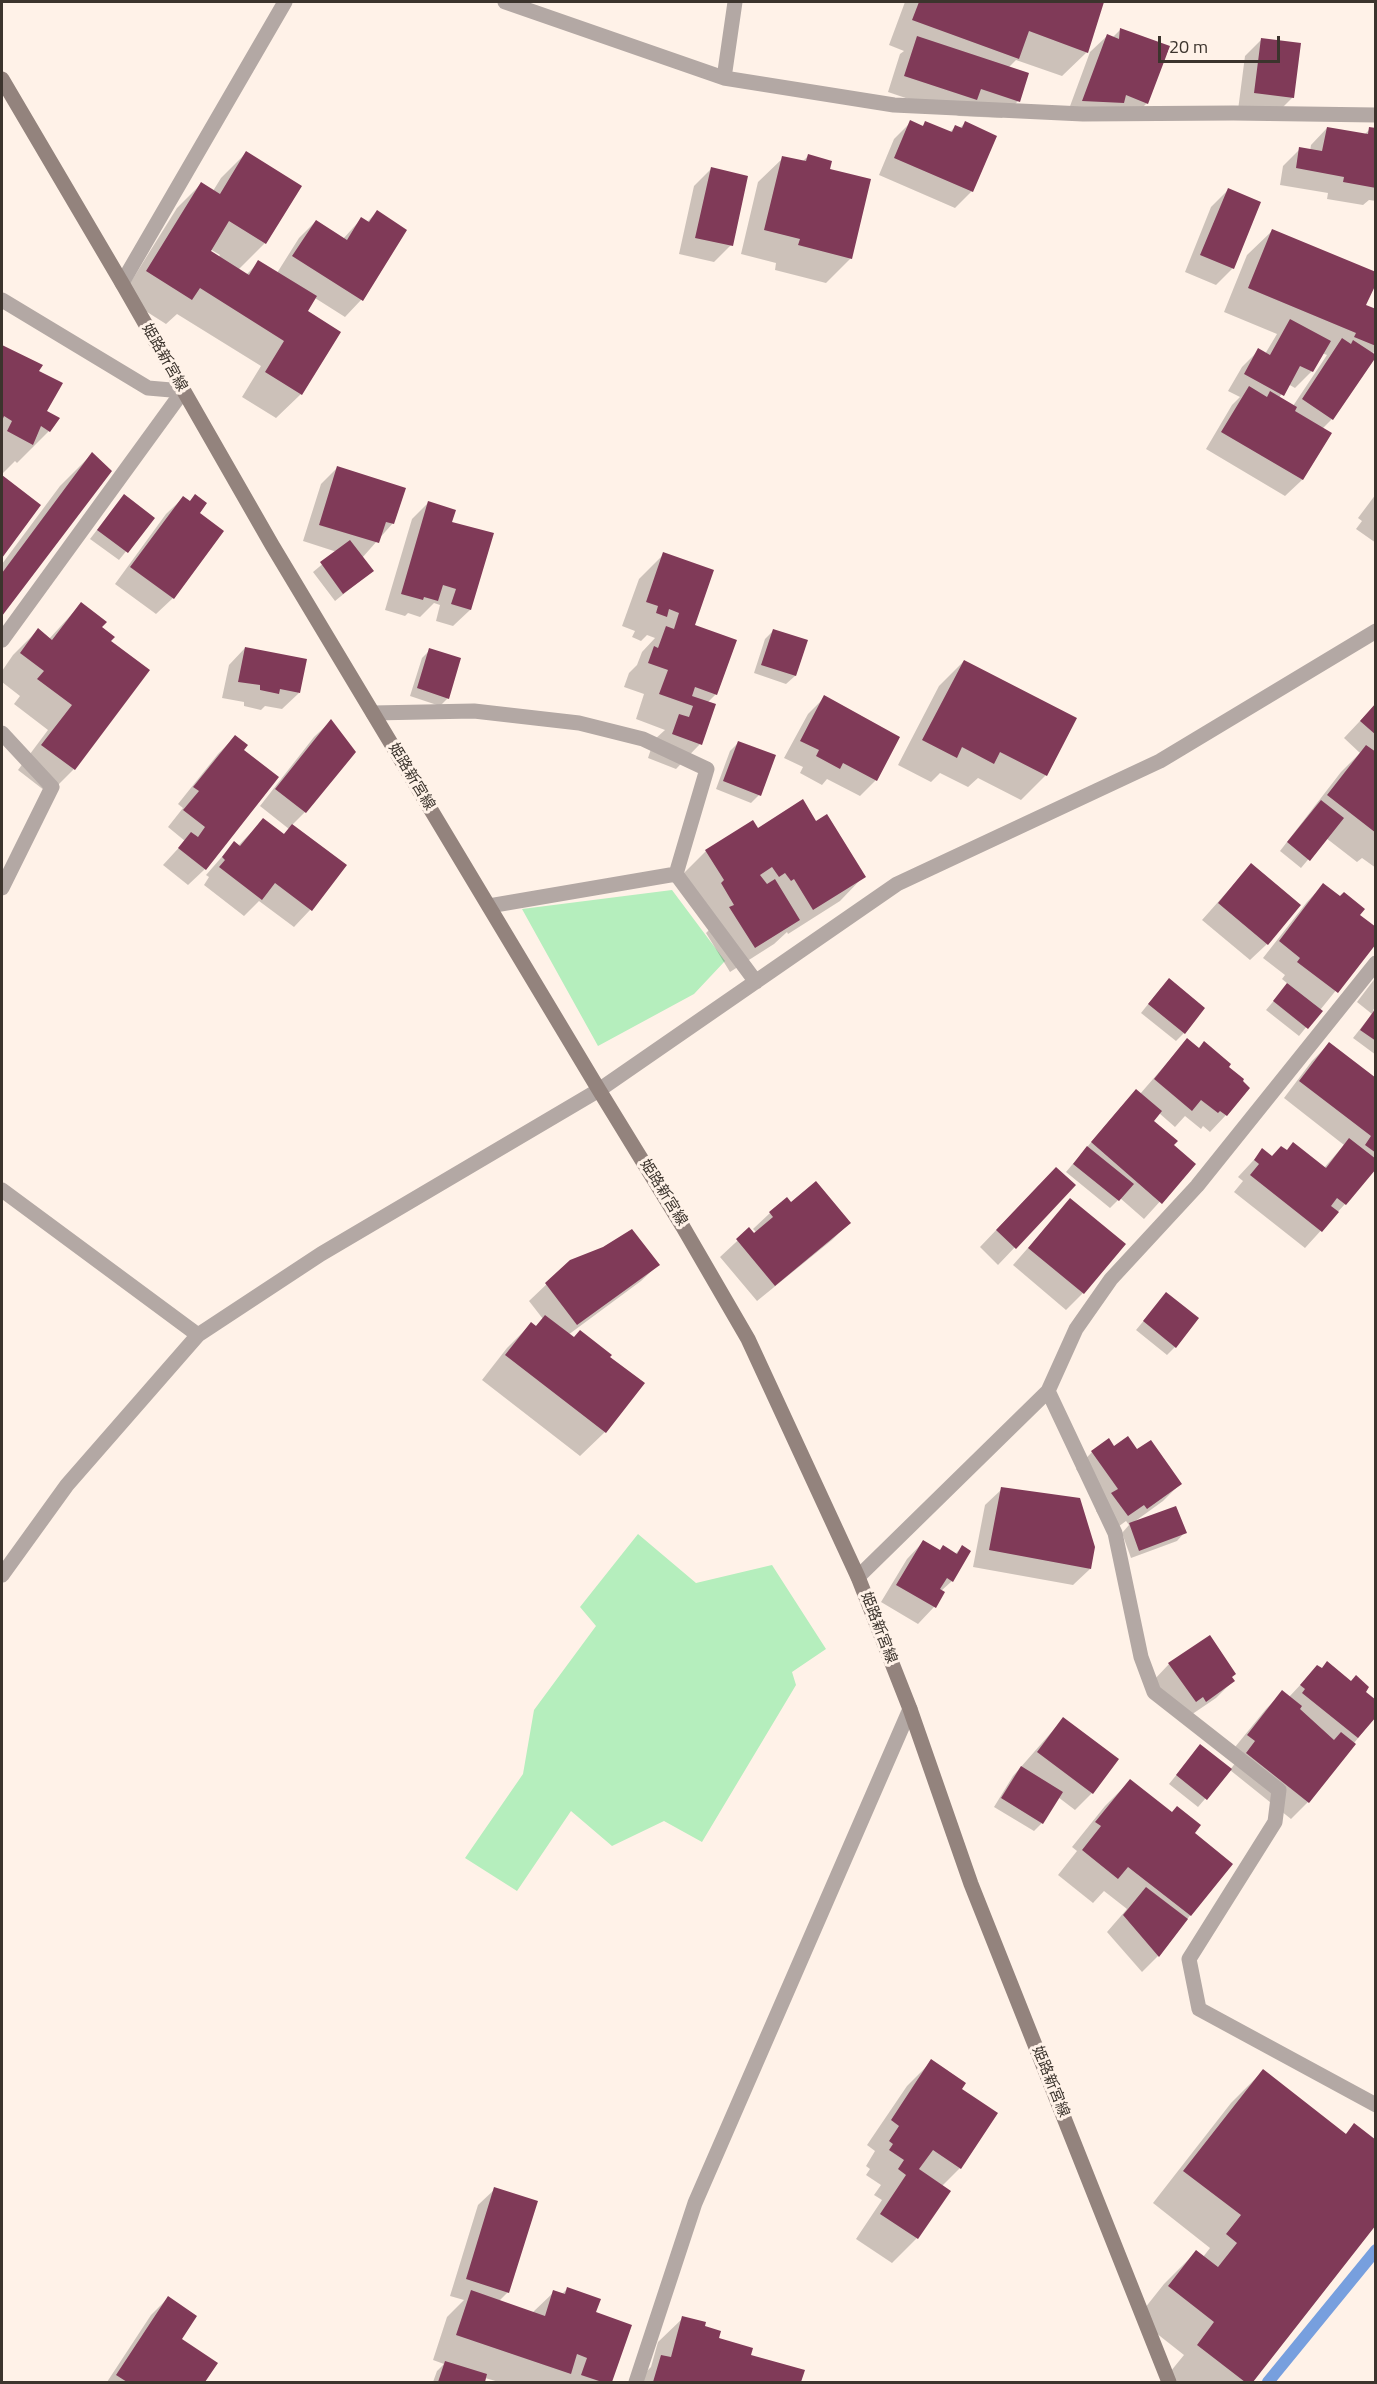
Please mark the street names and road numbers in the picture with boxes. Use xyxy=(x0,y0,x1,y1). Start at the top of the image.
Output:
street label: 姫路新宮線 xyxy=(137,321,191,395)
street label: 姫路新宮線 xyxy=(384,740,438,814)
street label: 姫路新宮線 xyxy=(635,1156,691,1230)
street label: 姫路新宮線 xyxy=(856,1590,900,1666)
street label: 姫路新宮線 xyxy=(1028,2044,1072,2120)

